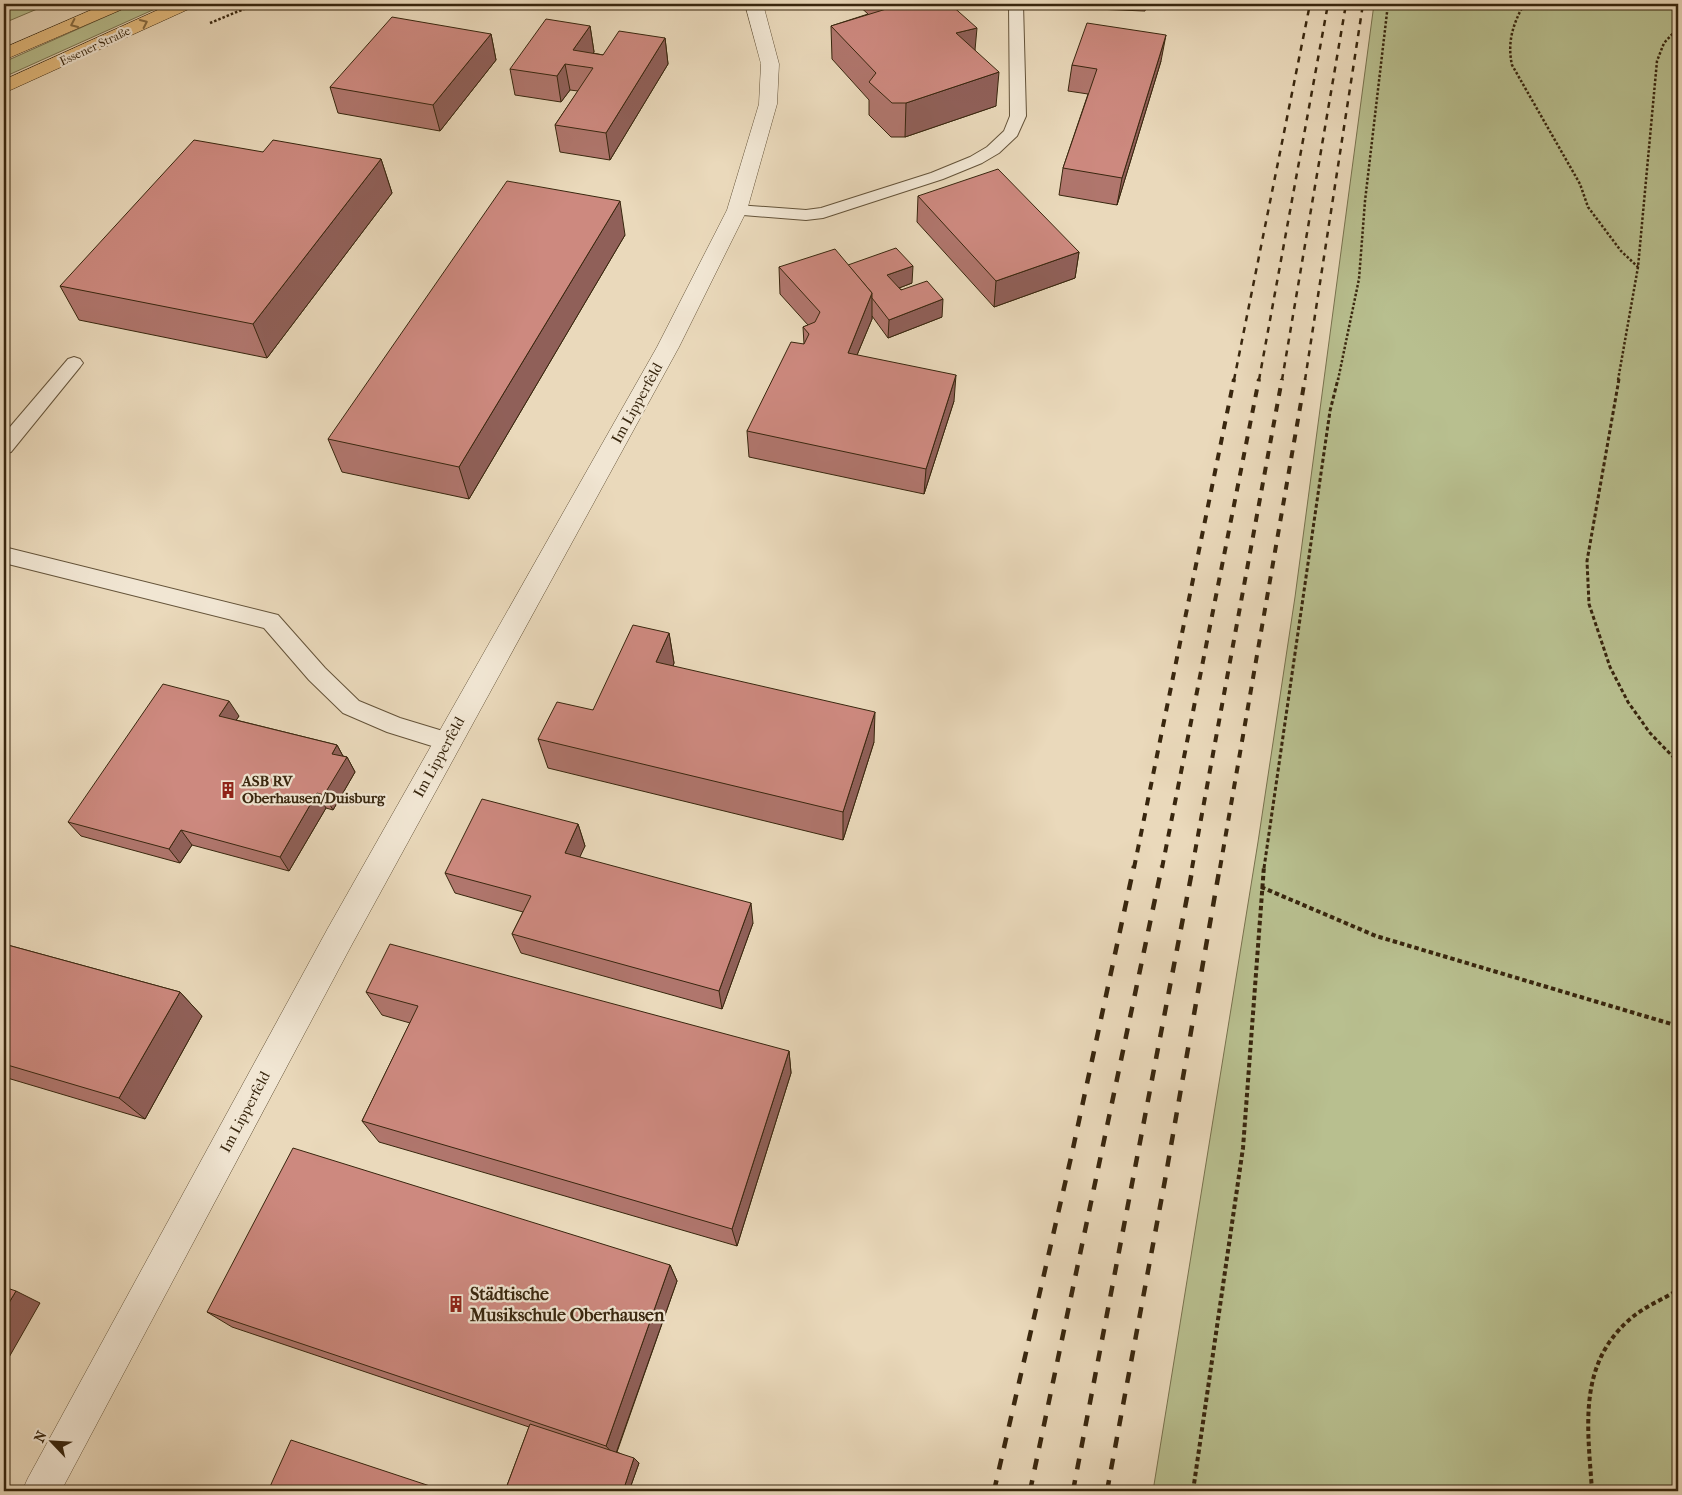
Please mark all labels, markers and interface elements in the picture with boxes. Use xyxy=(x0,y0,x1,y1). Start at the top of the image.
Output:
one-way arrow xyxy=(70,18,79,28)
one-way arrow xyxy=(139,19,148,30)
street label: Essener Straße xyxy=(57,24,133,68)
street label: Im Lipperfeld xyxy=(607,359,667,446)
street label: Im Lipperfeld xyxy=(409,713,469,800)
place label: ASB RV Oberhausen/Duisburg xyxy=(241,772,386,807)
building icon: ASB RV Oberhausen/Duisburg xyxy=(218,780,238,800)
street label: Im Lipperfeld xyxy=(216,1068,274,1156)
place label: Städtische Musikschule Oberhausen xyxy=(469,1284,665,1326)
building icon: Städtische Musikschule Oberhausen xyxy=(446,1294,466,1314)
north arrow xyxy=(28,1418,78,1468)
text: N xyxy=(31,1428,51,1445)

